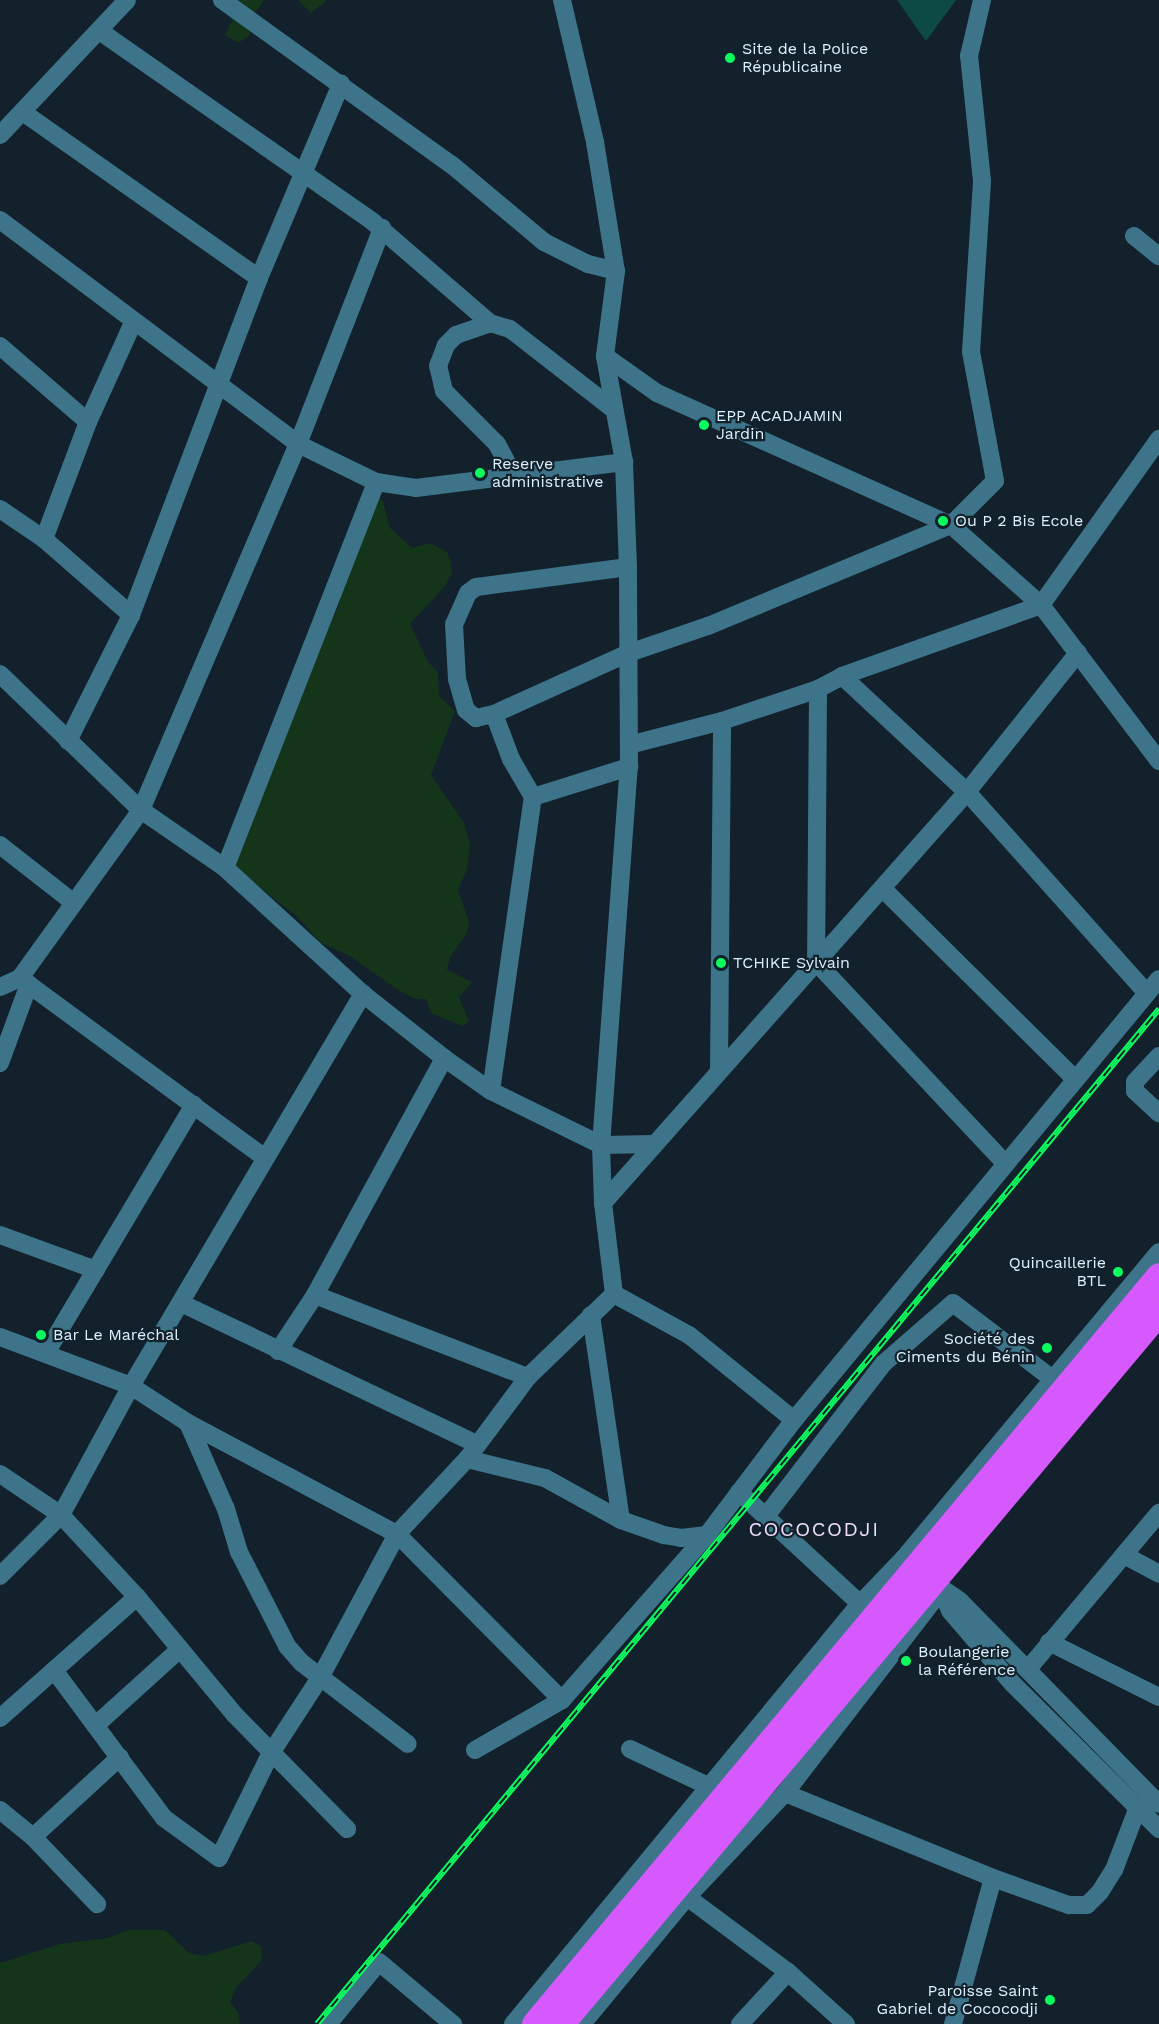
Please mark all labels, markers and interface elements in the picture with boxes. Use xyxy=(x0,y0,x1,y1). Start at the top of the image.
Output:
place label: Site de la Police Républicaine xyxy=(742,39,869,77)
marker: Site de la Police Républicaine xyxy=(723,51,737,65)
place label: EPP ACADJAMIN Jardin xyxy=(716,406,844,444)
marker: EPP ACADJAMIN Jardin xyxy=(697,418,711,432)
place label: Reserve administrative xyxy=(492,454,603,492)
marker: Reserve administrative xyxy=(473,466,487,480)
place label: Ou P 2 Bis Ecole xyxy=(955,511,1083,531)
marker: Ou P 2 Bis Ecole xyxy=(936,514,950,528)
place label: TCHIKE Sylvain xyxy=(733,953,850,973)
marker: TCHIKE Sylvain xyxy=(714,956,728,970)
place label: Quincaillerie BTL xyxy=(1009,1253,1106,1291)
marker: Quincaillerie BTL xyxy=(1111,1265,1125,1279)
place label: Bar Le Maréchal xyxy=(53,1325,179,1345)
marker: Bar Le Maréchal xyxy=(34,1328,48,1342)
place label: Société des Ciments du Bénin xyxy=(896,1329,1035,1367)
marker: Société des Ciments du Bénin xyxy=(1040,1341,1054,1355)
district label: COCOCODJI xyxy=(748,1517,880,1541)
place label: Boulangerie la Référence xyxy=(918,1642,1016,1680)
marker: Boulangerie la Référence xyxy=(899,1654,913,1668)
place label: Paroisse Saint Gabriel de Cococodji xyxy=(876,1981,1038,2019)
marker: Paroisse Saint Gabriel de Cococodji xyxy=(1043,1993,1057,2007)

